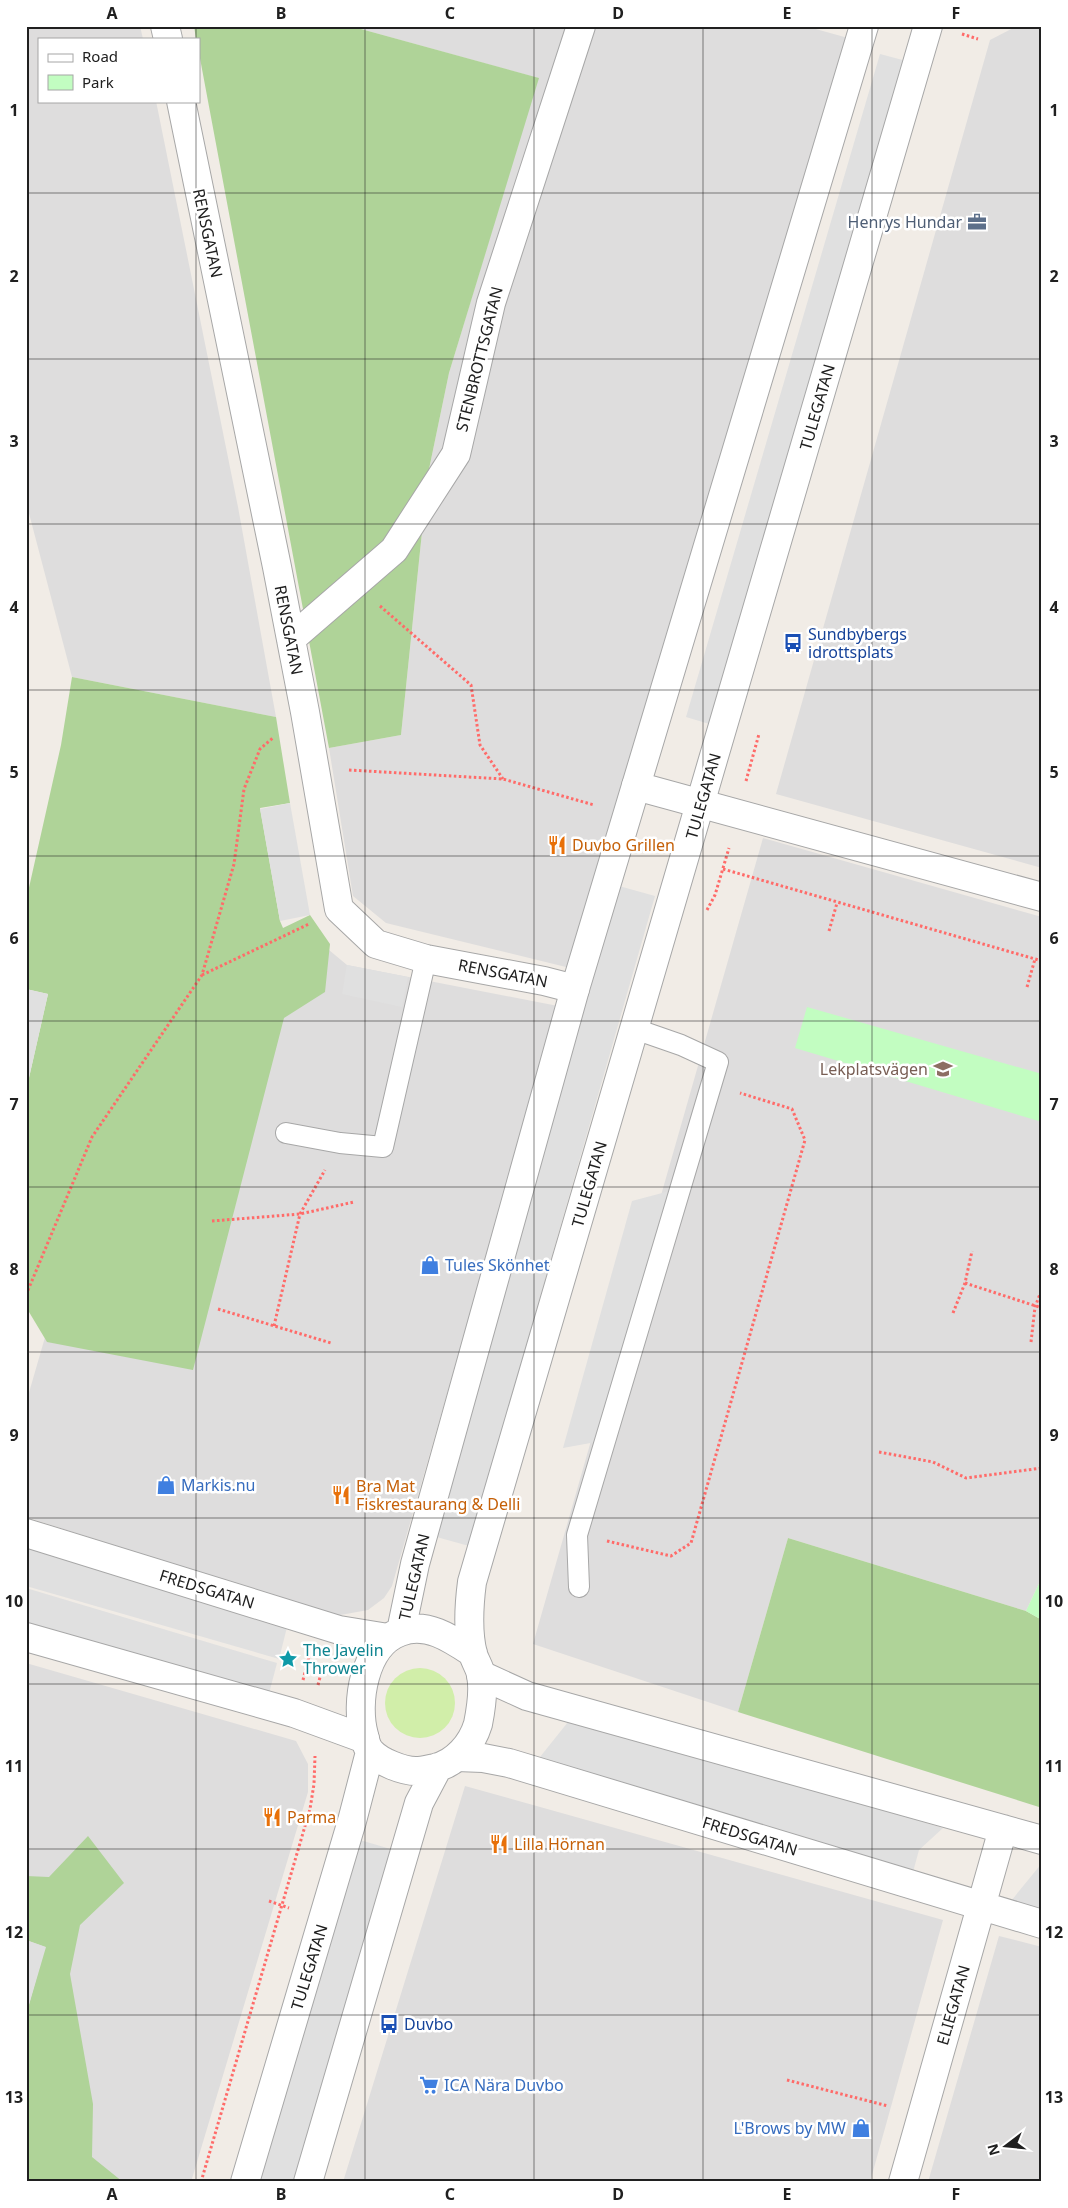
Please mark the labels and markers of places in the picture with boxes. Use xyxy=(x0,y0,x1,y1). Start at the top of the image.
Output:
place label: Henrys Hundar xyxy=(848,211,962,233)
office icon: Henrys Hundar xyxy=(966,211,988,233)
place label: Sundbybergs idrottsplats xyxy=(808,623,907,663)
bus stop icon: Sundbybergs idrottsplats xyxy=(782,632,804,654)
restaurant icon: Duvbo Grillen xyxy=(546,834,568,856)
place label: Duvbo Grillen xyxy=(572,834,675,856)
place label: Lekplatsvägen xyxy=(820,1058,928,1080)
school or university icon: Lekplatsvägen xyxy=(932,1058,954,1080)
shop icon: Tules Skönhet xyxy=(419,1254,441,1276)
place label: Tules Skönhet xyxy=(445,1254,550,1276)
shop icon: Markis.nu xyxy=(155,1474,177,1496)
place label: Markis.nu xyxy=(181,1474,256,1496)
place label: Bra Mat Fiskrestaurang & Delli xyxy=(356,1475,520,1515)
restaurant icon: Bra Mat Fiskrestaurang & Delli xyxy=(330,1484,352,1506)
place label: The Javelin Thrower xyxy=(303,1639,384,1679)
place icon: The Javelin Thrower xyxy=(277,1648,299,1670)
restaurant icon: Parma xyxy=(261,1806,283,1828)
place label: Parma xyxy=(287,1806,336,1828)
restaurant icon: Lilla Hörnan xyxy=(488,1833,510,1855)
place label: Lilla Hörnan xyxy=(514,1833,605,1855)
bus stop icon: Duvbo xyxy=(378,2013,400,2035)
place label: Duvbo xyxy=(404,2013,453,2035)
supermarket icon: ICA Nära Duvbo xyxy=(418,2074,440,2096)
place label: ICA Nära Duvbo xyxy=(444,2074,564,2096)
place label: L'Brows by MW xyxy=(734,2117,846,2139)
shop icon: L'Brows by MW xyxy=(850,2117,872,2139)

